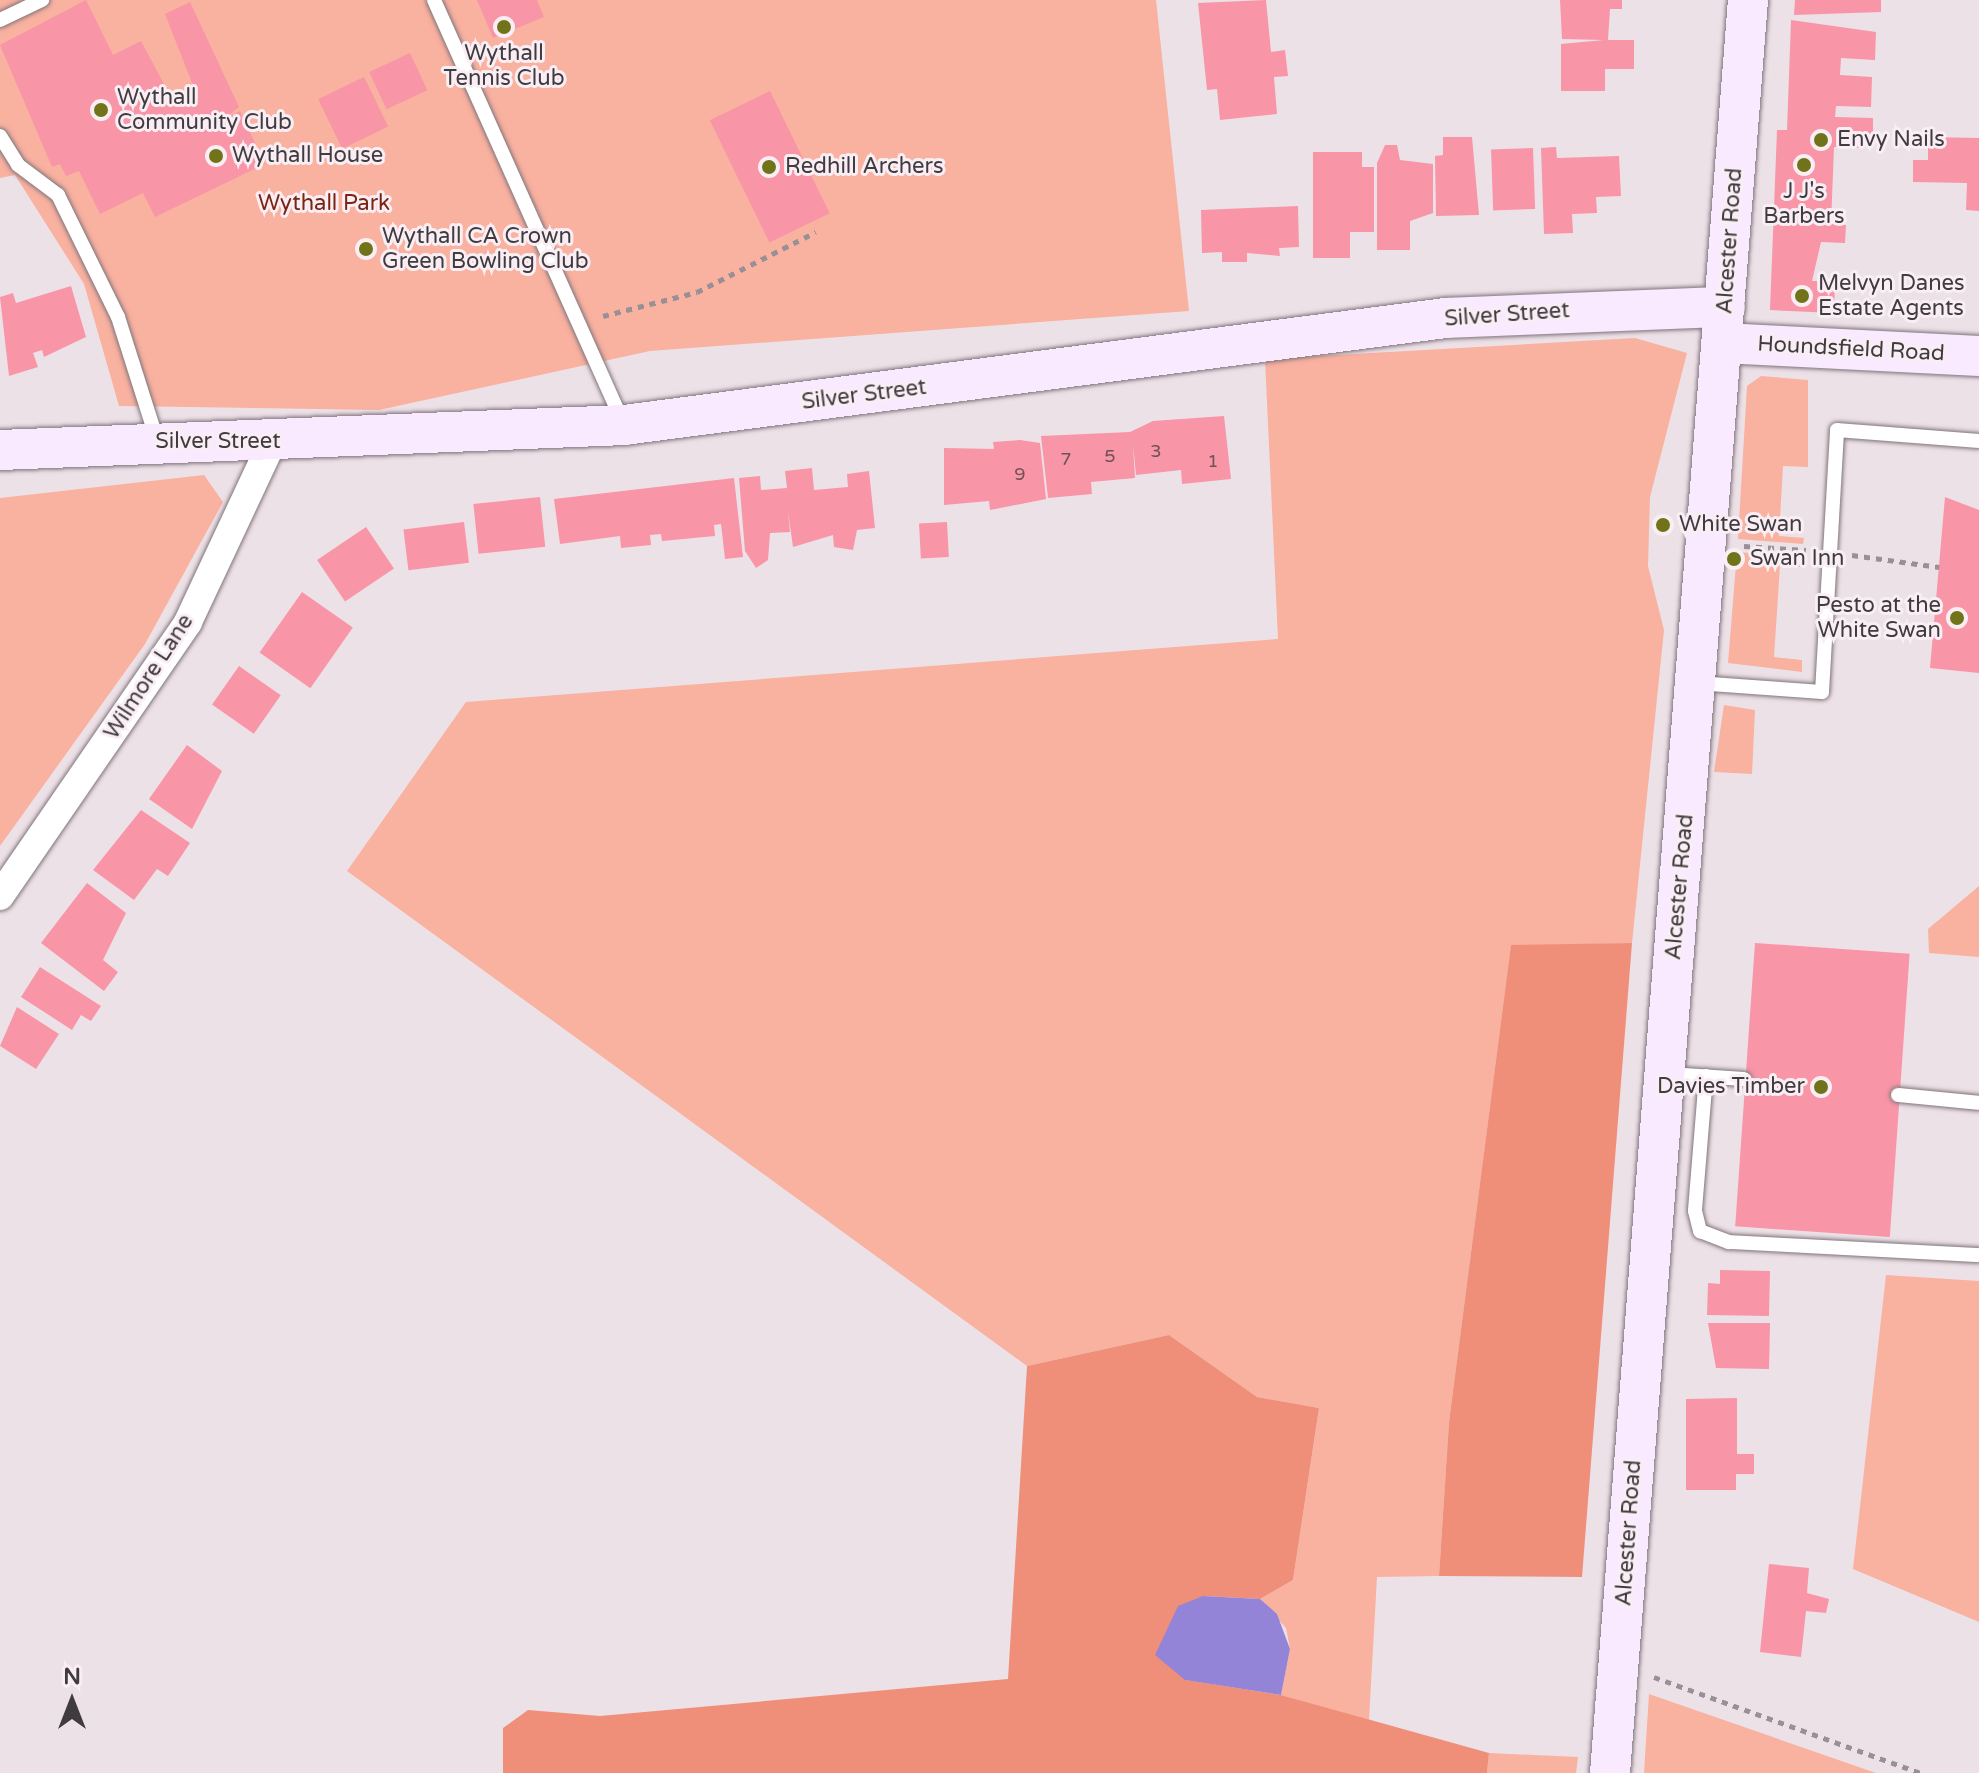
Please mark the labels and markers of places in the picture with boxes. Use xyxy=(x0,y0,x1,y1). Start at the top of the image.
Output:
marker: Wythall Tennis Club xyxy=(495,18,513,36)
place label: Wythall Tennis Club xyxy=(443,40,565,92)
place label: Wythall Community Club xyxy=(117,84,292,136)
marker: Wythall Community Club xyxy=(92,101,110,119)
place label: Envy Nails xyxy=(1837,127,1945,153)
marker: Envy Nails xyxy=(1812,131,1830,149)
place label: Wythall House xyxy=(232,143,383,169)
marker: Wythall House xyxy=(207,147,225,165)
place label: Redhill Archers xyxy=(785,154,943,180)
marker: J J's Barbers xyxy=(1795,156,1813,174)
marker: Redhill Archers xyxy=(760,158,778,176)
place label: J J's Barbers xyxy=(1763,178,1845,230)
place label: Wythall CA Crown Green Bowling Club xyxy=(382,223,589,274)
marker: Wythall CA Crown Green Bowling Club xyxy=(357,240,375,258)
place label: Melvyn Danes Estate Agents xyxy=(1818,270,1965,322)
marker: Melvyn Danes Estate Agents xyxy=(1793,287,1811,305)
place label: White Swan xyxy=(1679,512,1802,538)
marker: White Swan xyxy=(1654,516,1672,534)
place label: Swan Inn xyxy=(1750,546,1844,572)
marker: Swan Inn xyxy=(1725,550,1743,568)
place label: Pesto at the White Swan xyxy=(1816,592,1941,644)
marker: Pesto at the White Swan xyxy=(1948,609,1966,627)
place label: Davies Timber xyxy=(1657,1074,1805,1100)
marker: Davies Timber xyxy=(1812,1078,1830,1096)

